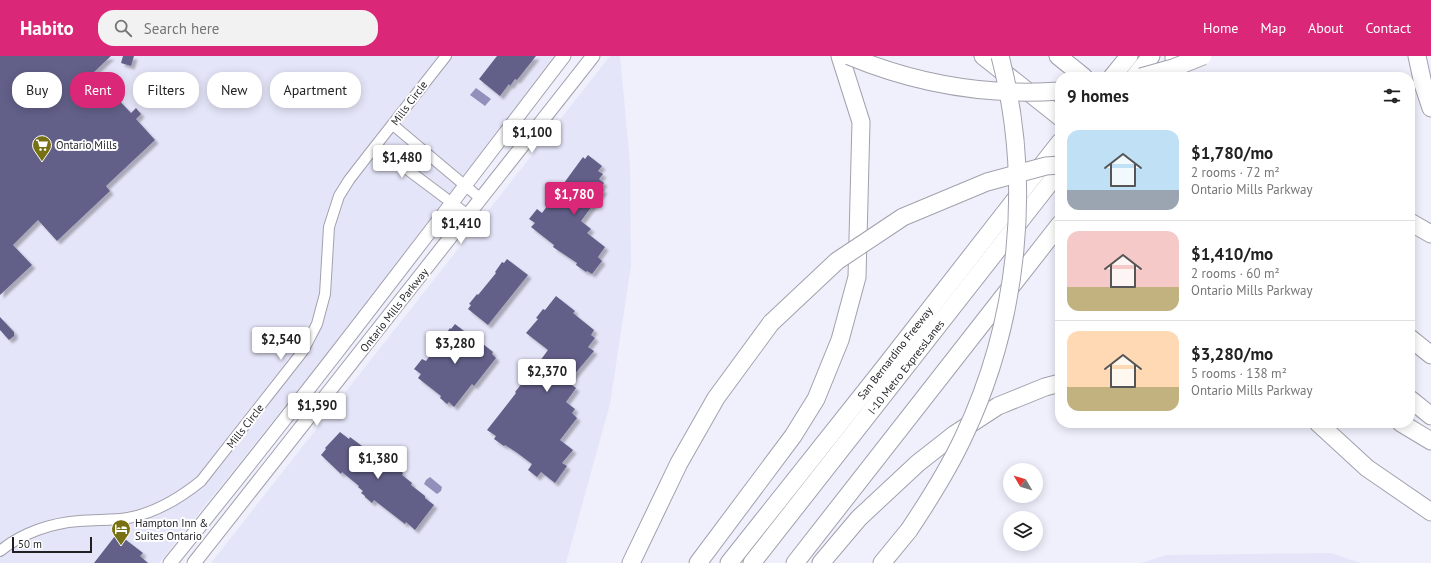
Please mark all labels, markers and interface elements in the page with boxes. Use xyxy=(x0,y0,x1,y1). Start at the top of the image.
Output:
search box xyxy=(98,10,378,46)
text: Habito xyxy=(20,16,74,40)
icon: search xyxy=(112,17,134,39)
text: Search here xyxy=(144,19,219,38)
text: Home xyxy=(1203,19,1238,37)
text: Map xyxy=(1260,19,1286,37)
text: About xyxy=(1308,19,1344,37)
text: Contact xyxy=(1366,19,1411,37)
chip: Buy xyxy=(12,72,62,108)
chip: Rent xyxy=(70,72,125,108)
chip: Filters xyxy=(133,72,199,108)
chip: New xyxy=(207,72,262,108)
chip: Apartment xyxy=(270,72,361,108)
street label: Mills Circle xyxy=(388,78,431,128)
text: 9 homes xyxy=(1067,85,1129,107)
icon: filters xyxy=(1381,85,1403,107)
pin: $1,100 xyxy=(499,120,565,154)
text: $1,100 xyxy=(512,124,552,141)
supermarket icon: Ontario Mills xyxy=(31,134,53,162)
place label: Ontario Mills xyxy=(56,138,117,152)
text: $1,780/mo xyxy=(1191,142,1273,164)
pin: $1,480 xyxy=(369,145,435,179)
icon: home xyxy=(1099,146,1147,194)
text: $1,480 xyxy=(382,149,422,166)
text: 2 rooms · 72 m² xyxy=(1191,164,1280,181)
text: Ontario Mills Parkway xyxy=(1191,181,1312,198)
pin: $1,780 xyxy=(541,182,607,216)
text: $1,780 xyxy=(554,186,594,203)
pin: $1,410 xyxy=(428,211,494,245)
text: $1,410 xyxy=(441,215,481,232)
text: $1,410/mo xyxy=(1191,243,1273,265)
icon: home xyxy=(1099,247,1147,295)
street label: Ontario Mills Parkway xyxy=(357,265,432,355)
text: 2 rooms · 60 m² xyxy=(1191,265,1280,282)
text: Ontario Mills Parkway xyxy=(1191,282,1312,299)
street label: San Bernardino Freeway xyxy=(854,303,936,402)
street label: I-10 Metro ExpressLanes xyxy=(865,317,947,417)
pin: $2,540 xyxy=(248,327,314,361)
text: $2,540 xyxy=(261,331,301,348)
pin: $3,280 xyxy=(422,331,488,365)
text: $3,280 xyxy=(435,335,475,352)
text: $3,280/mo xyxy=(1191,343,1273,365)
icon: home xyxy=(1099,347,1147,395)
pin: $2,370 xyxy=(514,359,580,393)
text: $2,370 xyxy=(527,363,567,380)
text: 5 rooms · 138 m² xyxy=(1191,365,1287,382)
text: Ontario Mills Parkway xyxy=(1191,382,1312,399)
pin: $1,590 xyxy=(284,393,350,427)
text: $1,590 xyxy=(297,397,337,414)
street label: Mills Circle xyxy=(223,401,267,451)
pin: $1,380 xyxy=(345,446,411,480)
text: $1,380 xyxy=(358,450,398,467)
north arrow xyxy=(1003,463,1043,503)
map controls xyxy=(1003,463,1043,551)
button: layers xyxy=(1003,511,1043,551)
place label: Hampton Inn & Suites Ontario xyxy=(135,516,208,543)
hotel icon: Hampton Inn & Suites Ontario xyxy=(110,518,132,546)
scale bar xyxy=(12,535,92,554)
text: 50 m xyxy=(18,537,42,551)

